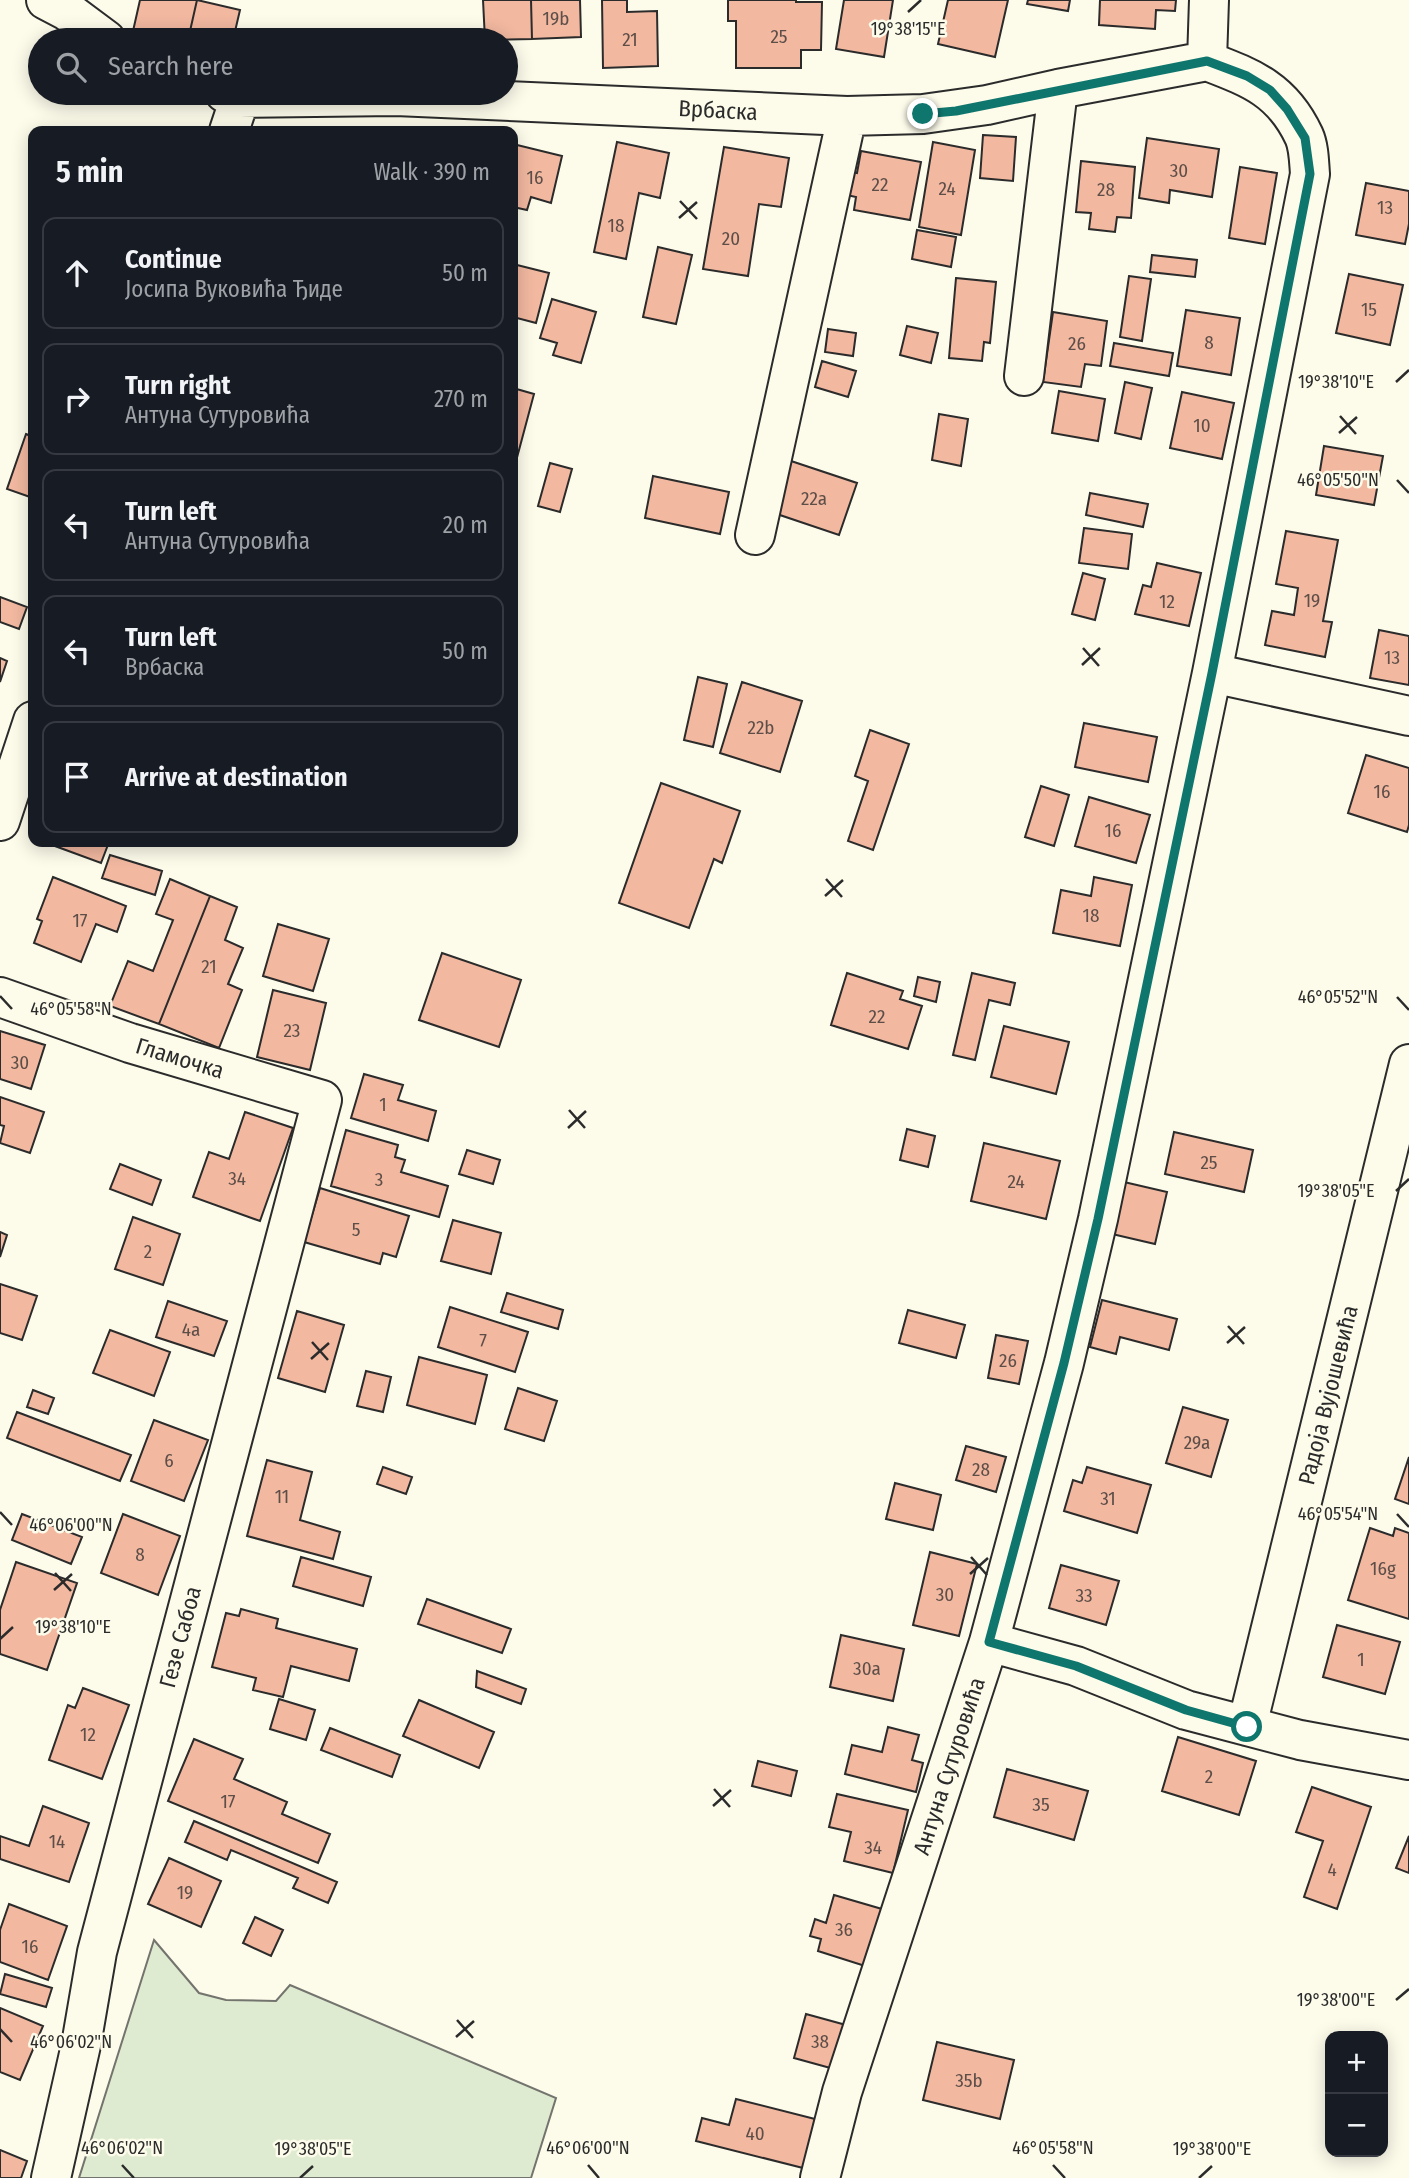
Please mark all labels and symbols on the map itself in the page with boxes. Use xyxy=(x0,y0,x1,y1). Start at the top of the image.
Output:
house number: 19b xyxy=(543,7,569,30)
text: 19°38'15"E xyxy=(871,18,945,40)
house number: 25 xyxy=(770,25,788,48)
house number: 21 xyxy=(622,28,638,51)
street label: Врбаска xyxy=(678,94,758,126)
route end xyxy=(907,98,938,129)
house number: 30 xyxy=(1170,159,1188,182)
house number: 16 xyxy=(527,166,543,189)
house number: 22 xyxy=(872,173,888,196)
house number: 24 xyxy=(938,177,956,200)
house number: 28 xyxy=(1097,178,1115,201)
house number: 13 xyxy=(1377,196,1393,219)
house number: 18 xyxy=(608,214,624,237)
house number: 20 xyxy=(722,227,740,250)
house number: 15 xyxy=(1361,298,1377,321)
house number: 8 xyxy=(1204,331,1214,354)
house number: 26 xyxy=(1068,332,1086,355)
text: 19°38'10"E xyxy=(1298,371,1374,393)
house number: 10 xyxy=(1193,414,1211,437)
text: 46°05'50"N xyxy=(1297,469,1379,491)
house number: 22a xyxy=(801,487,827,510)
house number: 19 xyxy=(1304,589,1320,612)
house number: 12 xyxy=(1159,590,1175,613)
house number: 13 xyxy=(1384,646,1400,669)
house number: 22b xyxy=(748,716,774,739)
house number: 16 xyxy=(1374,780,1390,803)
house number: 16 xyxy=(1105,819,1121,842)
house number: 18 xyxy=(1083,904,1099,927)
house number: 17 xyxy=(72,909,88,932)
house number: 21 xyxy=(201,955,217,978)
text: 46°05'52"N xyxy=(1298,986,1378,1008)
text: 46°05'58"N xyxy=(30,998,112,1020)
house number: 22 xyxy=(869,1005,885,1028)
house number: 23 xyxy=(284,1019,300,1042)
street label: Гламочка xyxy=(133,1031,227,1085)
house number: 30 xyxy=(11,1051,29,1074)
house number: 1 xyxy=(379,1093,387,1116)
house number: 25 xyxy=(1200,1151,1218,1174)
house number: 34 xyxy=(228,1167,246,1190)
house number: 3 xyxy=(375,1168,383,1191)
house number: 24 xyxy=(1007,1170,1025,1193)
text: 19°38'05"E xyxy=(1298,1180,1374,1202)
house number: 5 xyxy=(352,1218,360,1241)
house number: 2 xyxy=(144,1240,152,1263)
street label: Радоја Вујошевића xyxy=(1292,1302,1364,1488)
house number: 4a xyxy=(182,1318,200,1341)
house number: 7 xyxy=(479,1329,487,1352)
house number: 26 xyxy=(999,1349,1017,1372)
house number: 29a xyxy=(1184,1431,1210,1454)
house number: 6 xyxy=(164,1449,174,1472)
house number: 28 xyxy=(972,1458,990,1481)
house number: 11 xyxy=(275,1485,289,1508)
house number: 31 xyxy=(1100,1487,1116,1510)
text: 46°05'54"N xyxy=(1298,1503,1378,1525)
text: 46°06'00"N xyxy=(29,1514,113,1536)
house number: 8 xyxy=(135,1543,145,1566)
house number: 16g xyxy=(1370,1557,1396,1580)
street label: Гезе Сабоа xyxy=(153,1583,207,1691)
house number: 30 xyxy=(936,1583,954,1606)
house number: 33 xyxy=(1075,1584,1093,1607)
text: 19°38'10"E xyxy=(35,1616,111,1638)
house number: 1 xyxy=(1357,1648,1365,1671)
house number: 30a xyxy=(853,1657,881,1680)
street label: Антуна Сутуровића xyxy=(907,1674,991,1858)
route start xyxy=(1231,1711,1262,1742)
house number: 12 xyxy=(80,1723,96,1746)
house number: 2 xyxy=(1205,1765,1213,1788)
house number: 17 xyxy=(220,1790,236,1813)
house number: 35 xyxy=(1032,1793,1050,1816)
house number: 14 xyxy=(49,1830,65,1853)
house number: 34 xyxy=(864,1836,882,1859)
house number: 4 xyxy=(1327,1858,1337,1881)
house number: 19 xyxy=(177,1881,193,1904)
house number: 36 xyxy=(835,1918,853,1941)
house number: 16 xyxy=(22,1935,38,1958)
text: 19°38'00"E xyxy=(1297,1989,1375,2011)
house number: 38 xyxy=(811,2030,829,2053)
text: 46°06'02"N xyxy=(30,2031,112,2053)
house number: 35b xyxy=(955,2069,983,2092)
house number: 40 xyxy=(745,2122,765,2145)
text: 46°06'02"N xyxy=(81,2137,163,2159)
text: 46°06'00"N xyxy=(546,2137,630,2159)
text: 46°05'58"N xyxy=(1012,2137,1094,2159)
text: 19°38'05"E xyxy=(275,2138,351,2160)
text: 19°38'00"E xyxy=(1173,2138,1251,2160)

